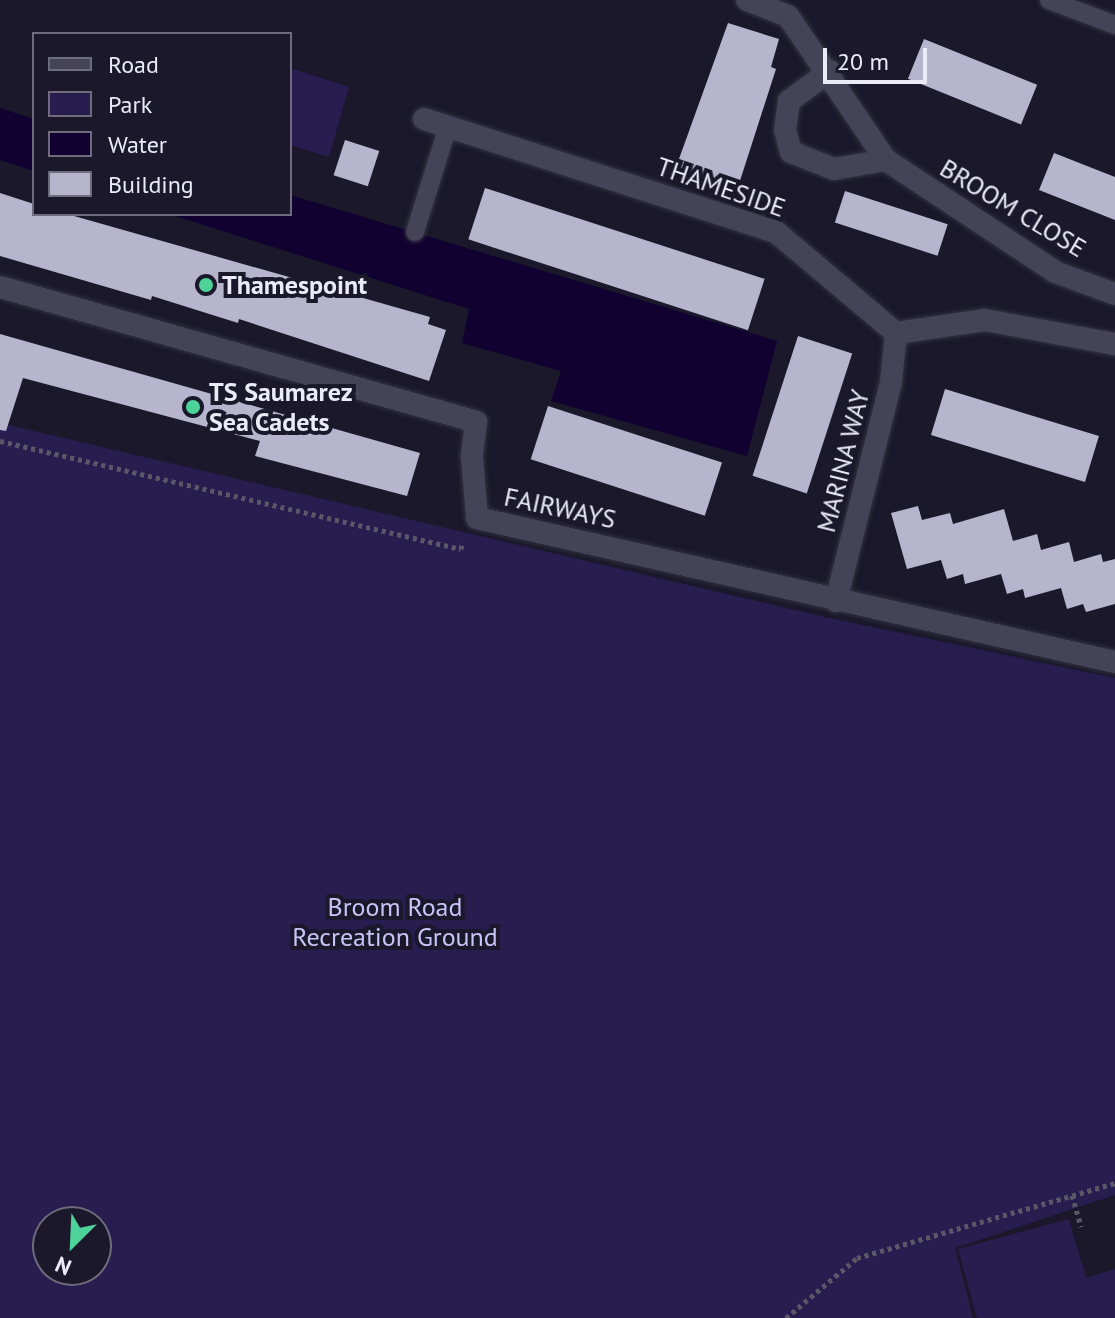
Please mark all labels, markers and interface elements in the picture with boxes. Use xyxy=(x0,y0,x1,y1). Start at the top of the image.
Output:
legend xyxy=(32,32,292,216)
scale bar xyxy=(827,32,931,82)
text: 20 m xyxy=(837,46,889,77)
text: Road xyxy=(108,49,159,80)
text: Park xyxy=(108,89,152,120)
text: Water xyxy=(108,129,167,160)
street label: THAMESIDE xyxy=(653,150,789,224)
street label: BROOM CLOSE xyxy=(934,152,1092,264)
text: Building xyxy=(108,169,194,200)
place label: Thamespoint xyxy=(222,269,367,301)
marker: Thamespoint xyxy=(197,276,215,294)
place label: TS Saumarez Sea Cadets xyxy=(209,376,353,438)
street label: MARINA WAY xyxy=(810,386,876,536)
marker: TS Saumarez Sea Cadets xyxy=(184,398,202,416)
street label: FAIRWAYS xyxy=(501,481,619,535)
park label: Broom Road Recreation Ground xyxy=(292,891,498,952)
north arrow xyxy=(32,1206,112,1286)
text: N xyxy=(51,1250,75,1282)

